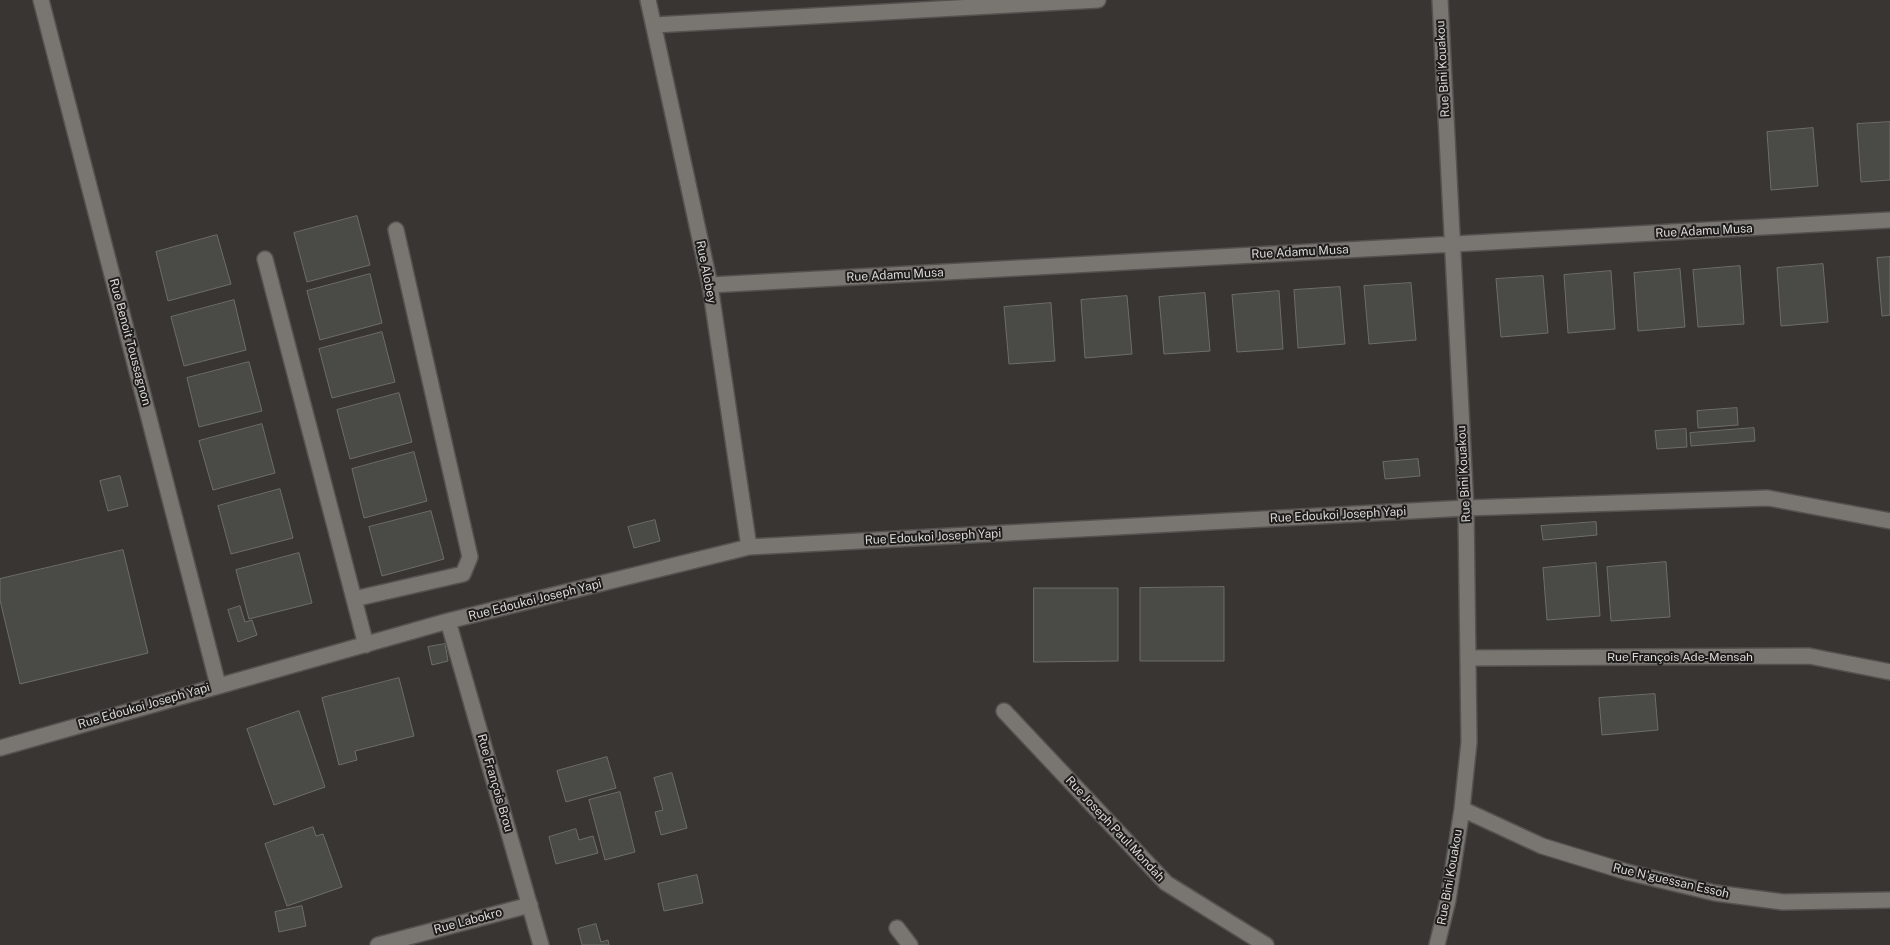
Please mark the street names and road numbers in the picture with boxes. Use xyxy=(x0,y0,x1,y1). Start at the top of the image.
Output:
street label: Rue Bini Kouakou xyxy=(1433,20,1453,118)
street label: Rue Adamu Musa xyxy=(1655,221,1753,241)
street label: Rue Alobey xyxy=(693,239,719,305)
street label: Rue Adamu Musa xyxy=(1251,242,1349,262)
street label: Rue Adamu Musa xyxy=(846,265,944,285)
street label: Rue Benoit Toussagnon xyxy=(106,277,154,407)
street label: Rue Bini Kouakou xyxy=(1454,425,1474,523)
street label: Rue Edoukoi Joseph Yapi xyxy=(1269,504,1407,526)
street label: Rue Edoukoi Joseph Yapi xyxy=(864,526,1002,548)
street label: Rue Edoukoi Joseph Yapi xyxy=(467,576,603,624)
street label: Rue François Ade-Mensah xyxy=(1607,650,1753,664)
street label: Rue Edoukoi Joseph Yapi xyxy=(76,680,212,732)
street label: Rue François Brou xyxy=(474,732,516,834)
street label: Rue Joseph Paul Mondah xyxy=(1062,773,1168,885)
street label: Rue Bini Kouakou xyxy=(1434,828,1466,926)
street label: Rue N'guessan Essoh xyxy=(1611,861,1731,901)
street label: Rue Labokro xyxy=(432,905,504,937)

